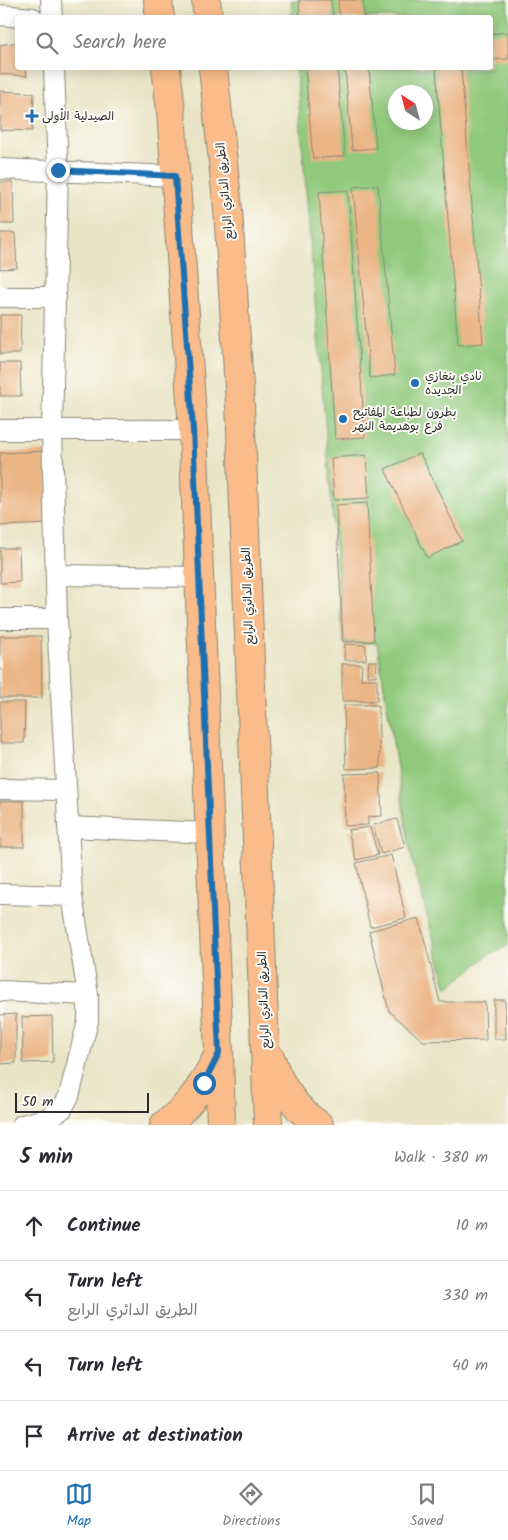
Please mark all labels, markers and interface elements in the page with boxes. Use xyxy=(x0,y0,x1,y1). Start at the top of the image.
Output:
search box xyxy=(15,15,493,70)
text: Search here xyxy=(73,28,167,58)
icon: search xyxy=(33,29,61,57)
north arrow xyxy=(388,85,433,130)
place label: الصيدلية الأولى xyxy=(42,107,114,126)
marker: الصيدلية الأولى xyxy=(26,110,38,122)
street label: الطريق الدائري الرابع xyxy=(211,141,239,241)
route end xyxy=(47,159,70,182)
place label: نادي بنغازي الجديده xyxy=(425,367,482,400)
marker: نادي بنغازي الجديده xyxy=(409,377,421,389)
place label: بطرون لطباعة المفاتيح فرع بوهديمة النهر xyxy=(352,403,457,436)
marker: بطرون لطباعة المفاتيح فرع بوهديمة النهر xyxy=(337,413,349,425)
street label: الطريق الدائري الرابع xyxy=(237,547,259,645)
street label: الطريق الدائري الرابع xyxy=(253,951,275,1049)
route start xyxy=(193,1072,216,1095)
scale bar xyxy=(15,1090,149,1113)
text: 50 m xyxy=(22,1091,53,1113)
text: 5 min xyxy=(20,1141,73,1174)
text: Walk · 380 m xyxy=(394,1145,488,1170)
text: Continue xyxy=(67,1211,140,1241)
icon: ahead xyxy=(20,1212,48,1240)
text: 10 m xyxy=(456,1213,488,1238)
text: Turn left xyxy=(67,1267,142,1297)
icon: left xyxy=(20,1282,48,1310)
text: 330 m xyxy=(443,1283,488,1308)
text: الطريق الدائري الرابع xyxy=(67,1298,197,1323)
text: Turn left xyxy=(67,1351,142,1381)
icon: left xyxy=(20,1352,48,1380)
text: 40 m xyxy=(452,1353,488,1378)
text: Arrive at destination xyxy=(67,1421,243,1451)
icon: arrive xyxy=(20,1422,48,1450)
tab: Map xyxy=(65,1480,93,1532)
tab: Directions xyxy=(222,1480,280,1532)
tab: Saved xyxy=(410,1480,443,1532)

